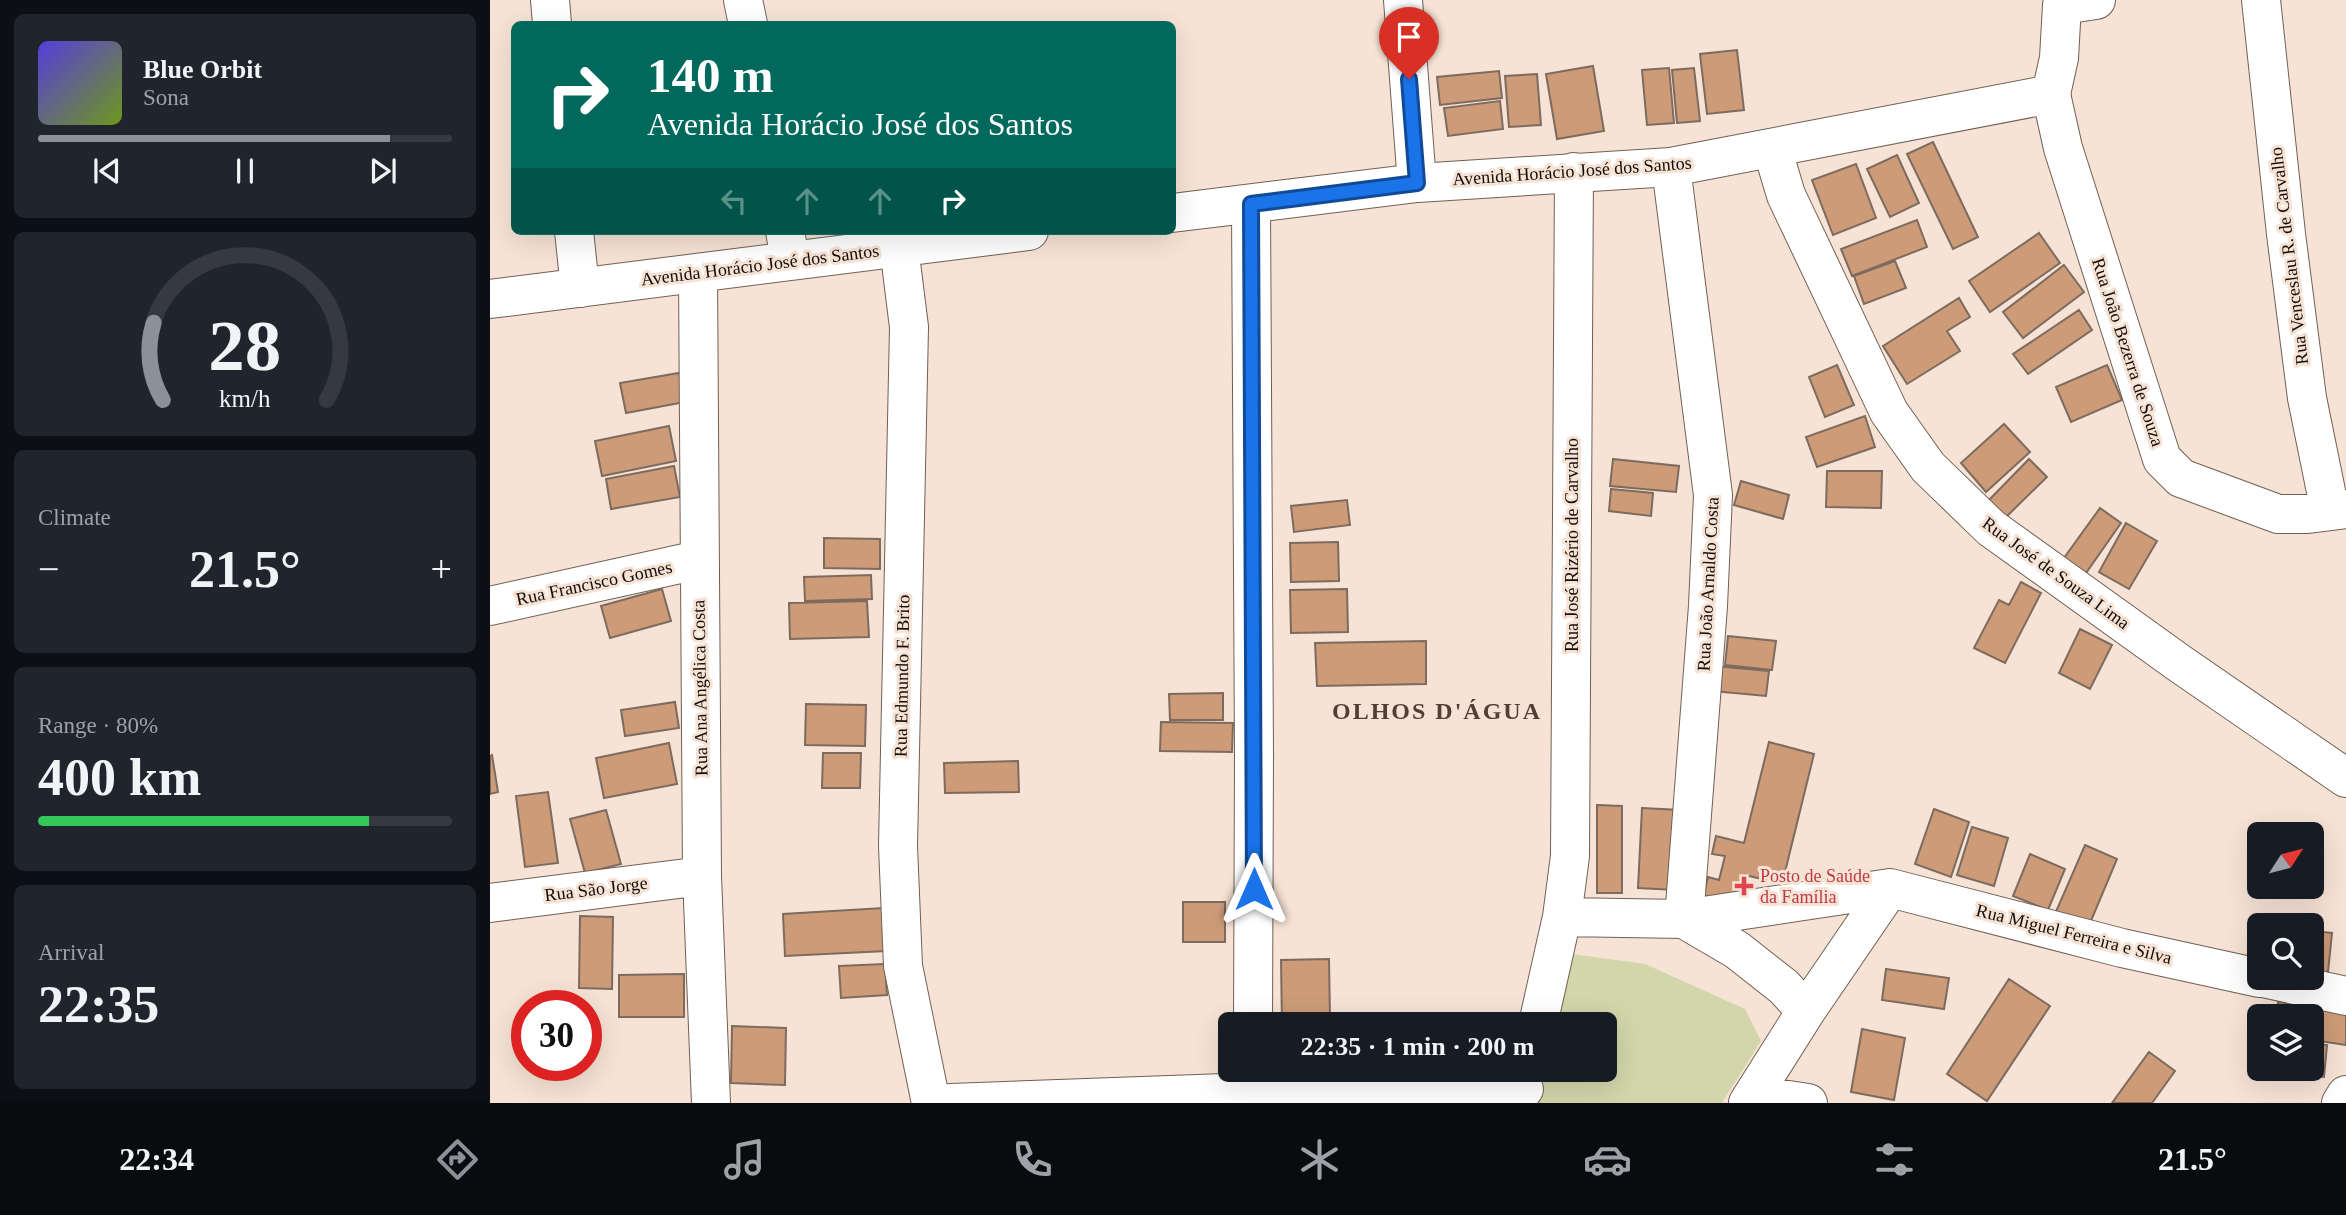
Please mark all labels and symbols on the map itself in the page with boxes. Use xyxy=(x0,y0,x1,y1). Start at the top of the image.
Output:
pin xyxy=(1379,7,1439,79)
street label: Rua Venceslau R. de Carvalho xyxy=(2266,146,2312,366)
street label: Avenida Horácio José dos Santos xyxy=(1452,153,1692,189)
street label: Avenida Horácio José dos Santos xyxy=(640,240,880,290)
street label: Rua João Bezerra de Souza xyxy=(2088,255,2168,449)
street label: Rua José Rizério de Carvalho xyxy=(1562,438,1582,652)
street label: Rua João Arnaldo Costa xyxy=(1693,496,1723,672)
street label: Rua José de Souza Lima xyxy=(1979,513,2133,633)
street label: Rua Francisco Gomes xyxy=(514,557,674,609)
street label: Rua Edmundo F. Brito xyxy=(891,595,913,757)
street label: Rua Ana Angélica Costa xyxy=(688,600,712,776)
district label: OLHOS D'ÁGUA xyxy=(1332,698,1542,724)
north arrow xyxy=(2247,822,2324,900)
position arrow xyxy=(1217,852,1291,926)
place label: Posto de Saúde da Família xyxy=(1760,866,1870,907)
street label: Rua São Jorge xyxy=(543,873,649,905)
marker: Posto de Saúde da Família xyxy=(1734,876,1754,896)
street label: Rua Miguel Ferreira e Silva xyxy=(1974,900,2174,968)
speed limit sign: 30 xyxy=(511,990,602,1081)

